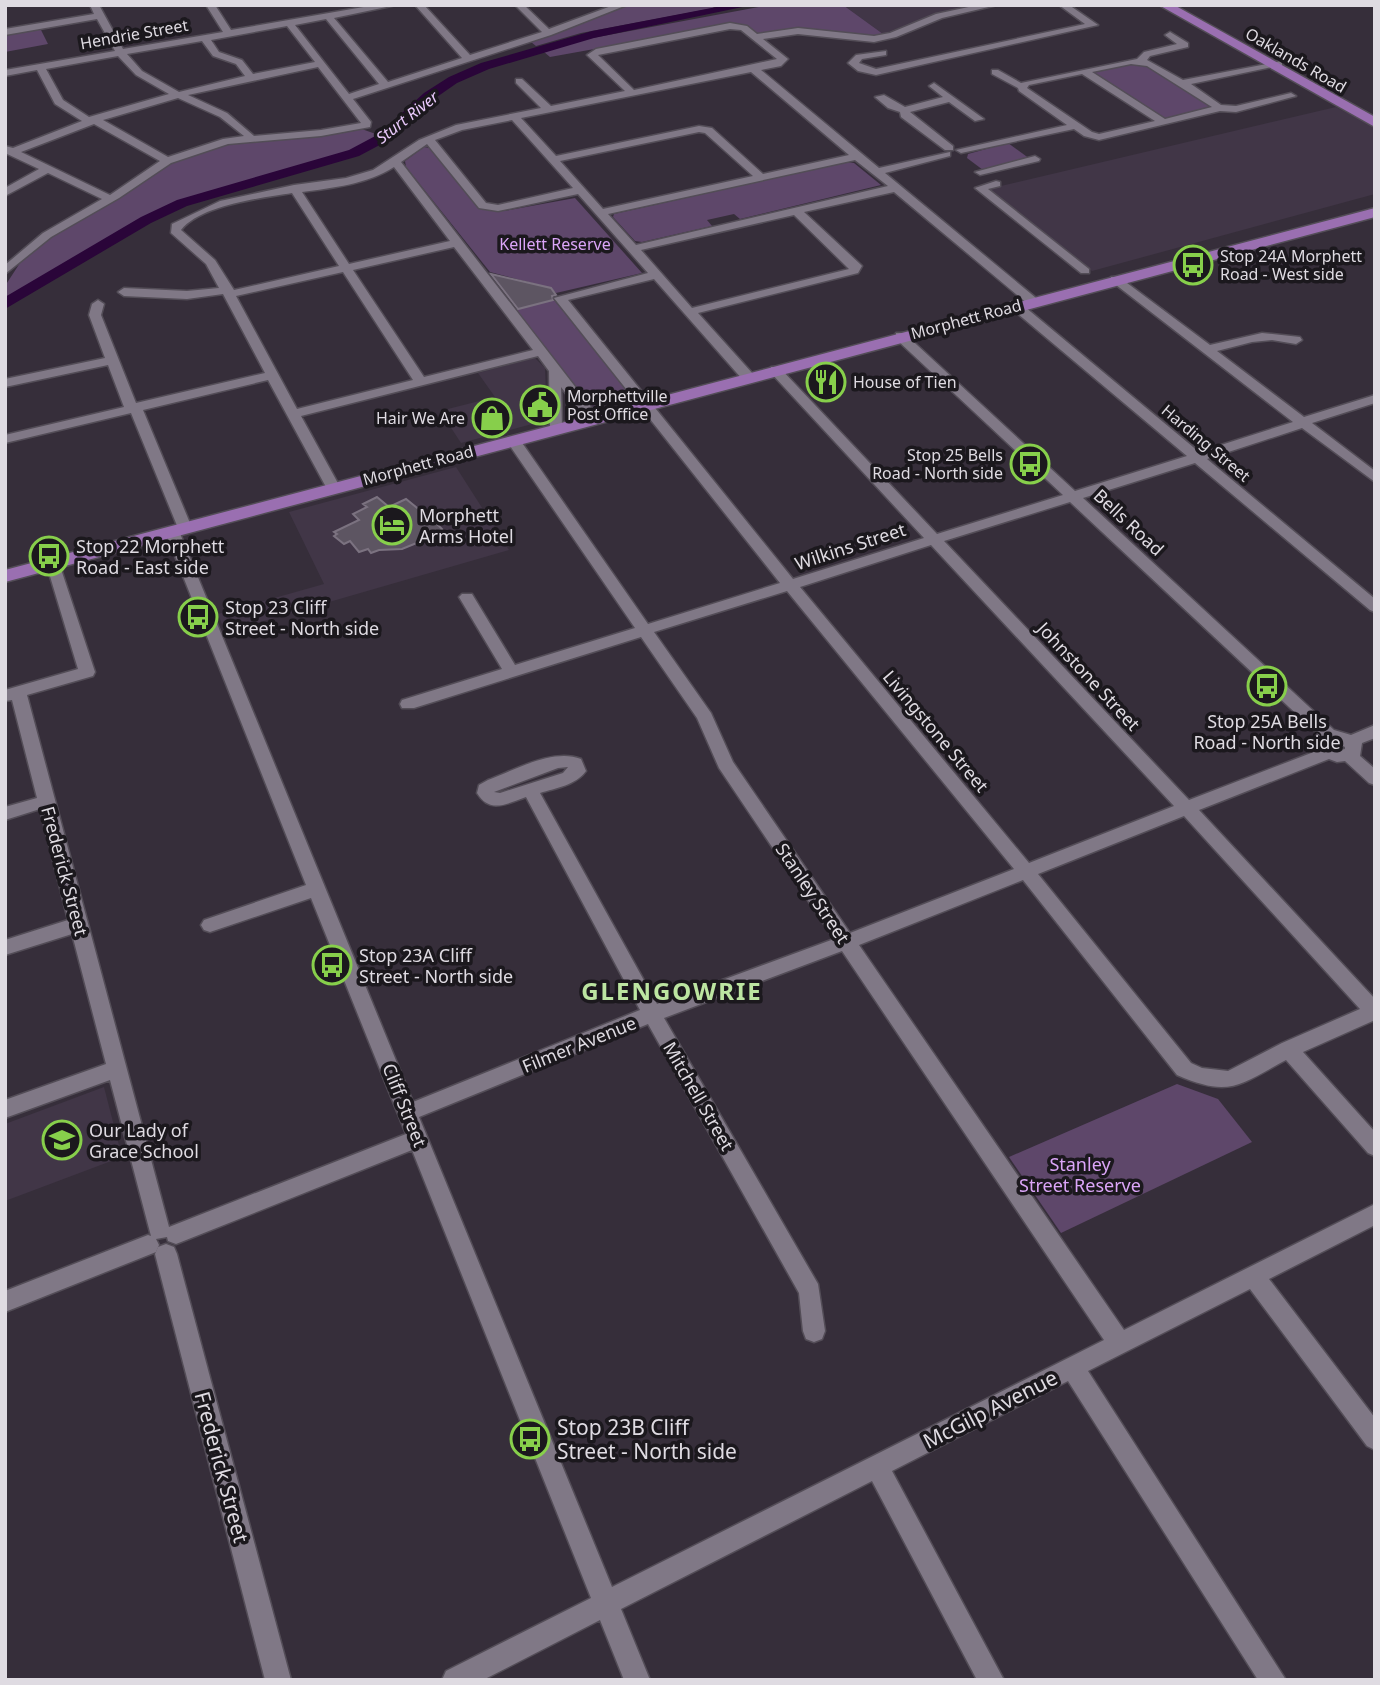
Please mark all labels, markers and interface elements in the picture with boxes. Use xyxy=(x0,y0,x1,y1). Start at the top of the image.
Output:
street label: Hendrie Street xyxy=(78,14,190,54)
street label: Oaklands Road xyxy=(1242,22,1350,98)
water label: Sturt River xyxy=(371,85,443,148)
park label: Kellett Reserve xyxy=(499,233,611,255)
bus stop icon: Stop 24A Morphett Road - West side xyxy=(1172,244,1214,286)
place label: Stop 24A Morphett Road - West side xyxy=(1220,245,1362,285)
street label: Morphett Road xyxy=(908,294,1024,344)
restaurant icon: House of Tien xyxy=(805,361,847,403)
place label: House of Tien xyxy=(853,371,957,393)
public building icon: Morphettville Post Office xyxy=(519,384,561,426)
place label: Morphettville Post Office xyxy=(567,385,668,425)
shop icon: Hair We Are xyxy=(471,397,513,439)
street label: Harding Street xyxy=(1157,399,1255,487)
place label: Hair We Are xyxy=(376,407,465,429)
street label: Morphett Road xyxy=(360,440,476,490)
bus stop icon: Stop 25 Bells Road - North side xyxy=(1009,443,1051,485)
place label: Stop 25 Bells Road - North side xyxy=(872,444,1003,484)
street label: Bells Road xyxy=(1089,483,1169,561)
place label: Morphett Arms Hotel xyxy=(419,503,514,548)
hotel icon: Morphett Arms Hotel xyxy=(371,504,413,546)
street label: Wilkins Street xyxy=(792,517,909,575)
place label: Stop 22 Morphett Road - East side xyxy=(76,534,225,579)
bus stop icon: Stop 22 Morphett Road - East side xyxy=(28,535,70,577)
place label: Stop 23 Cliff Street - North side xyxy=(225,595,379,640)
bus stop icon: Stop 23 Cliff Street - North side xyxy=(177,596,219,638)
street label: Johnstone Street xyxy=(1031,615,1146,736)
street label: Livingstone Street xyxy=(878,665,994,797)
bus stop icon: Stop 25A Bells Road - North side xyxy=(1246,665,1288,707)
place label: Stop 25A Bells Road - North side xyxy=(1193,709,1341,754)
street label: Frederick Street xyxy=(36,804,94,939)
street label: Stanley Street xyxy=(771,838,856,948)
place label: Stop 23A Cliff Street - North side xyxy=(359,943,513,988)
bus stop icon: Stop 23A Cliff Street - North side xyxy=(311,944,353,986)
district label: GLENGOWRIE xyxy=(581,974,763,1007)
street label: Filmer Avenue xyxy=(518,1010,640,1078)
street label: Mitchell Street xyxy=(658,1037,740,1155)
street label: Cliff Street xyxy=(377,1060,433,1151)
place label: Our Lady of Grace School xyxy=(89,1118,199,1163)
school or university icon: Our Lady of Grace School xyxy=(41,1119,83,1161)
park label: Stanley Street Reserve xyxy=(1019,1152,1141,1197)
street label: McGilp Avenue xyxy=(918,1363,1062,1455)
street label: Frederick Street xyxy=(188,1388,256,1546)
place label: Stop 23B Cliff Street - North side xyxy=(557,1413,737,1465)
bus stop icon: Stop 23B Cliff Street - North side xyxy=(509,1418,551,1460)

